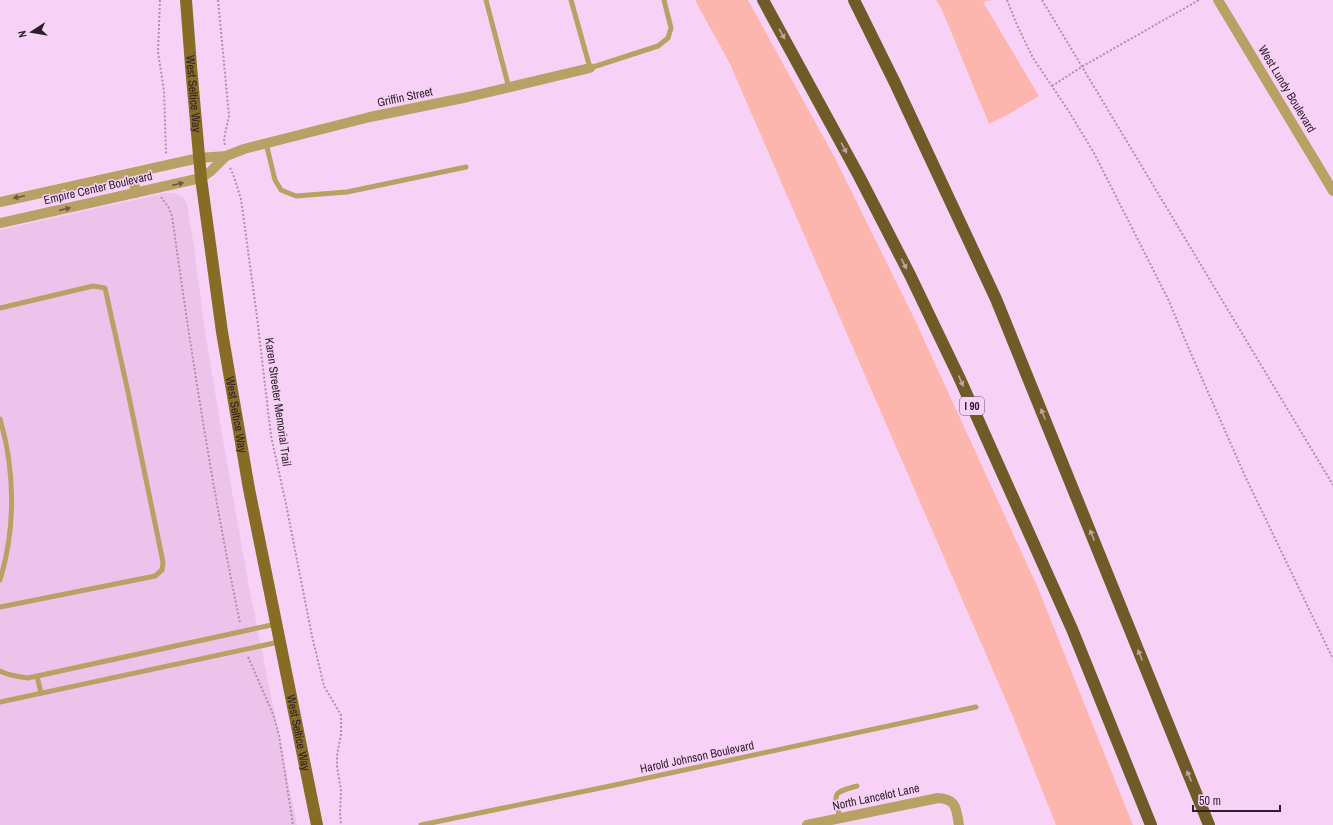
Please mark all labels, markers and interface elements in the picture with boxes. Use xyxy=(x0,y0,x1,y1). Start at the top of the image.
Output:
north arrow xyxy=(12,12,52,52)
one-way arrow xyxy=(779,28,785,40)
text: N xyxy=(15,29,30,39)
street label: West Lundy Boulevard xyxy=(1255,43,1319,135)
street label: West Seltice Way xyxy=(182,55,205,133)
street label: Griffin Street xyxy=(376,83,434,111)
one-way arrow xyxy=(841,143,847,154)
street label: Empire Center Boulevard xyxy=(42,168,154,208)
one-way arrow xyxy=(172,180,185,186)
one-way arrow xyxy=(12,195,25,201)
one-way arrow xyxy=(59,205,72,211)
one-way arrow xyxy=(901,258,907,270)
street label: Karen Streeter Memorial Trail xyxy=(261,337,295,467)
street label: West Seltice Way xyxy=(222,375,251,454)
one-way arrow xyxy=(958,375,964,386)
road number: I 90 xyxy=(960,397,984,415)
one-way arrow xyxy=(1039,408,1045,420)
one-way arrow xyxy=(1088,528,1094,540)
one-way arrow xyxy=(1137,649,1143,661)
street label: West Seltice Way xyxy=(283,693,314,772)
street label: Harold Johnson Boulevard xyxy=(639,737,755,777)
one-way arrow xyxy=(1186,769,1192,781)
street label: North Lancelot Lane xyxy=(831,780,921,814)
scale bar xyxy=(1193,787,1280,813)
text: 50 m xyxy=(1199,793,1221,809)

